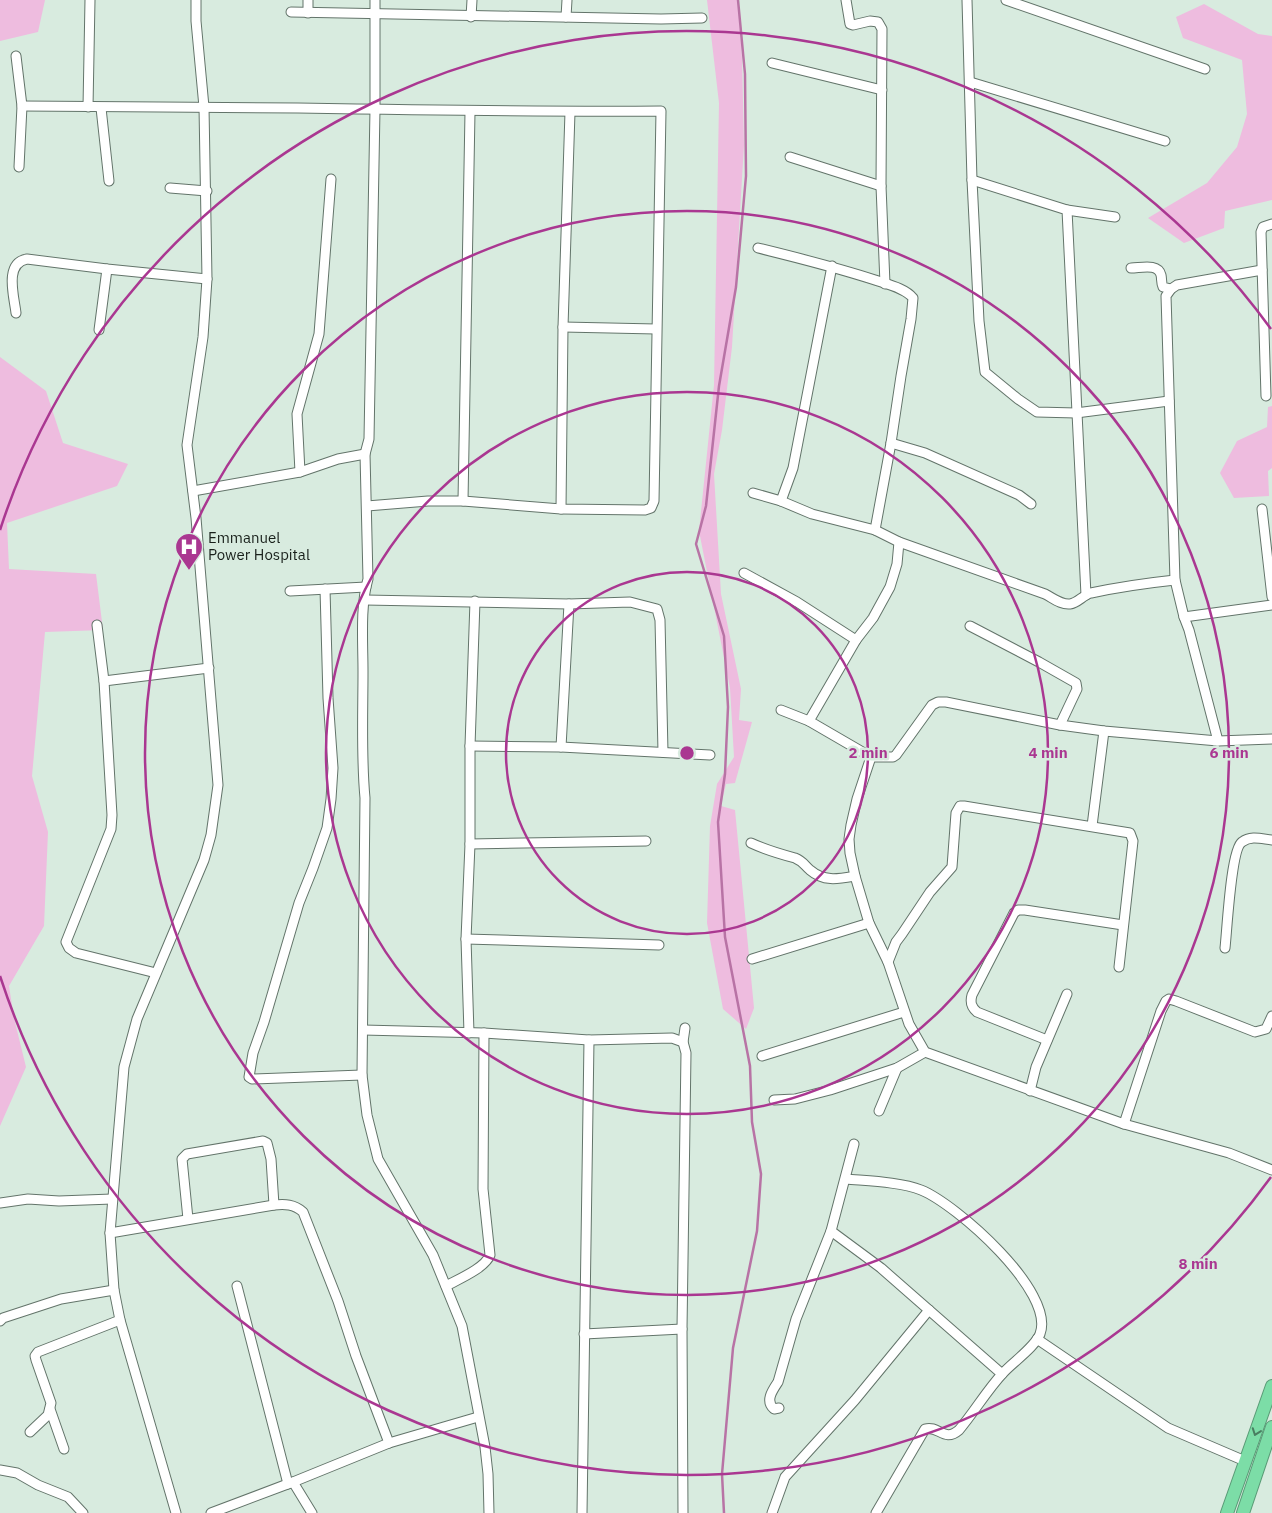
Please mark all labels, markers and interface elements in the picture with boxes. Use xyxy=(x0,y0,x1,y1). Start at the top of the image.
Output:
place label: Emmanuel Power Hospital xyxy=(208,528,310,564)
hospital icon: Emmanuel Power Hospital xyxy=(174,532,204,571)
text: 2 min xyxy=(848,743,888,762)
text: 4 min xyxy=(1028,743,1068,762)
text: 6 min xyxy=(1209,743,1249,762)
centre of rings xyxy=(678,744,696,762)
text: 8 min xyxy=(1178,1254,1218,1273)
one-way arrow xyxy=(1252,1427,1262,1436)

